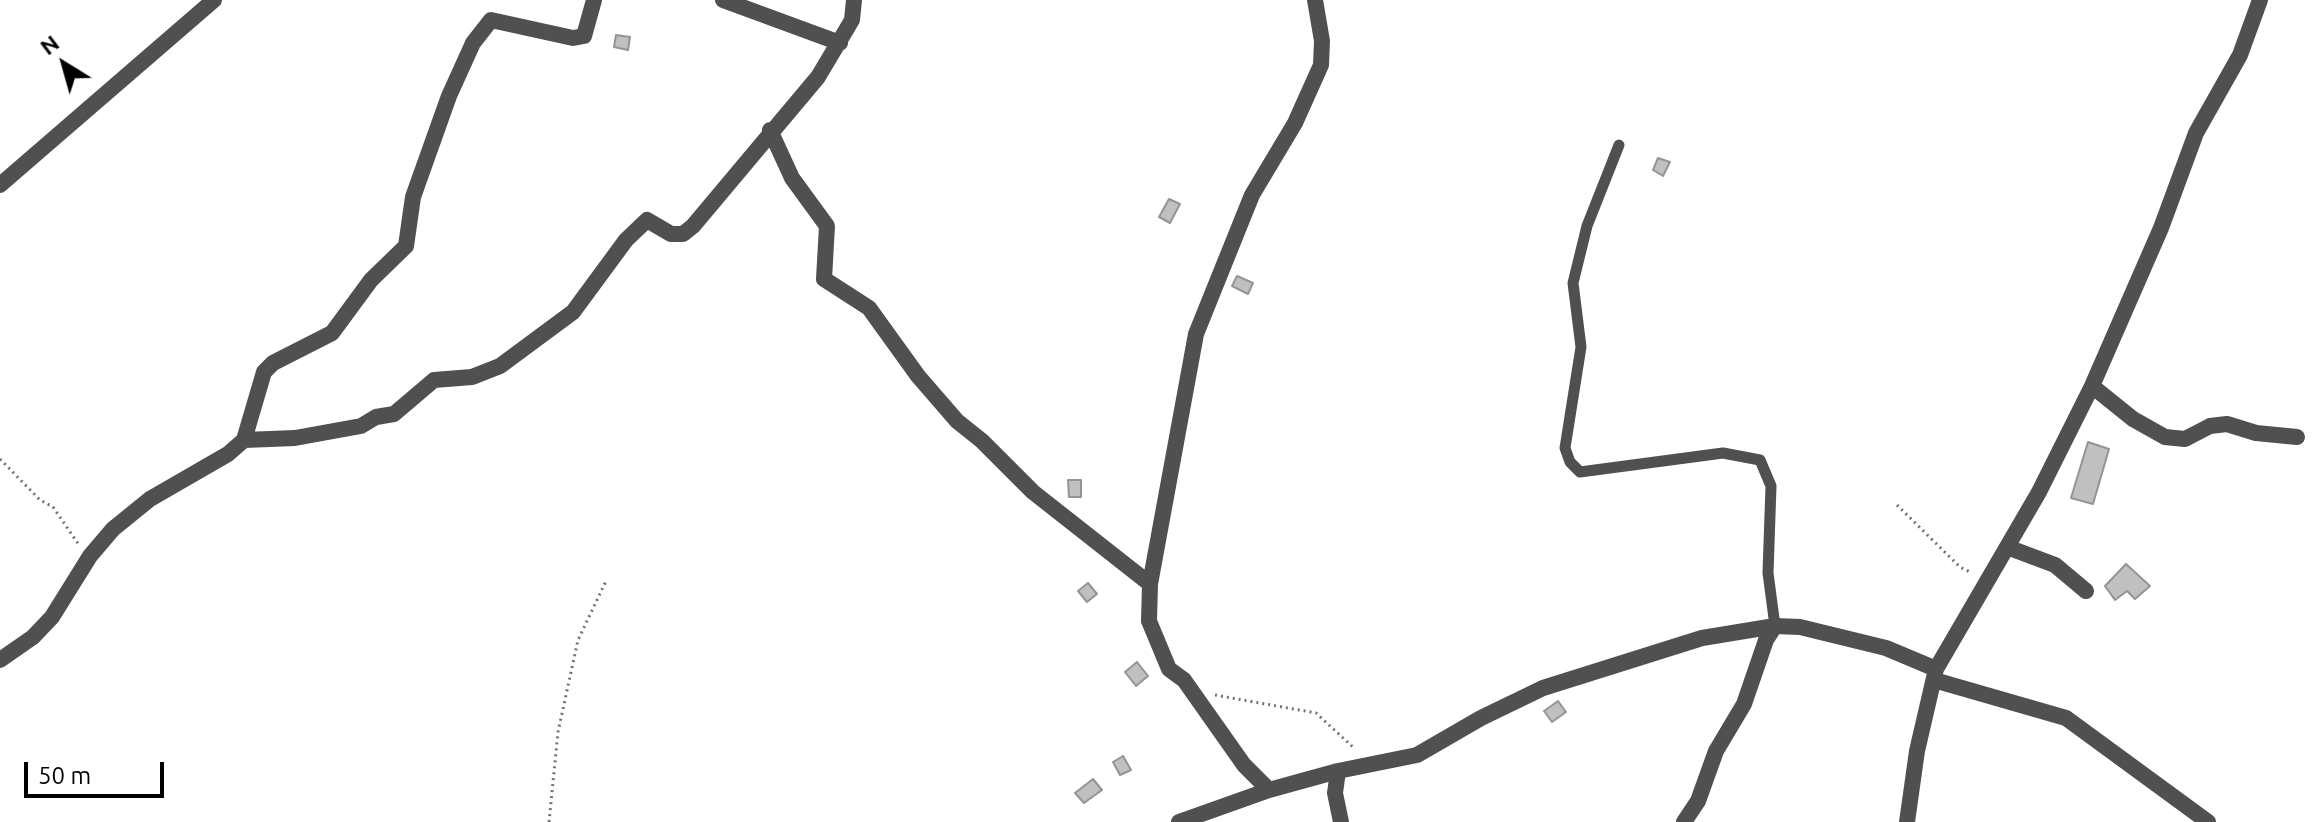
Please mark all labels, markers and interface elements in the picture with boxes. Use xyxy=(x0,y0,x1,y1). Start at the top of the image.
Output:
north arrow xyxy=(24,24,104,104)
text: N xyxy=(35,30,63,59)
scale bar xyxy=(28,746,168,796)
text: 50 m xyxy=(38,762,91,789)

